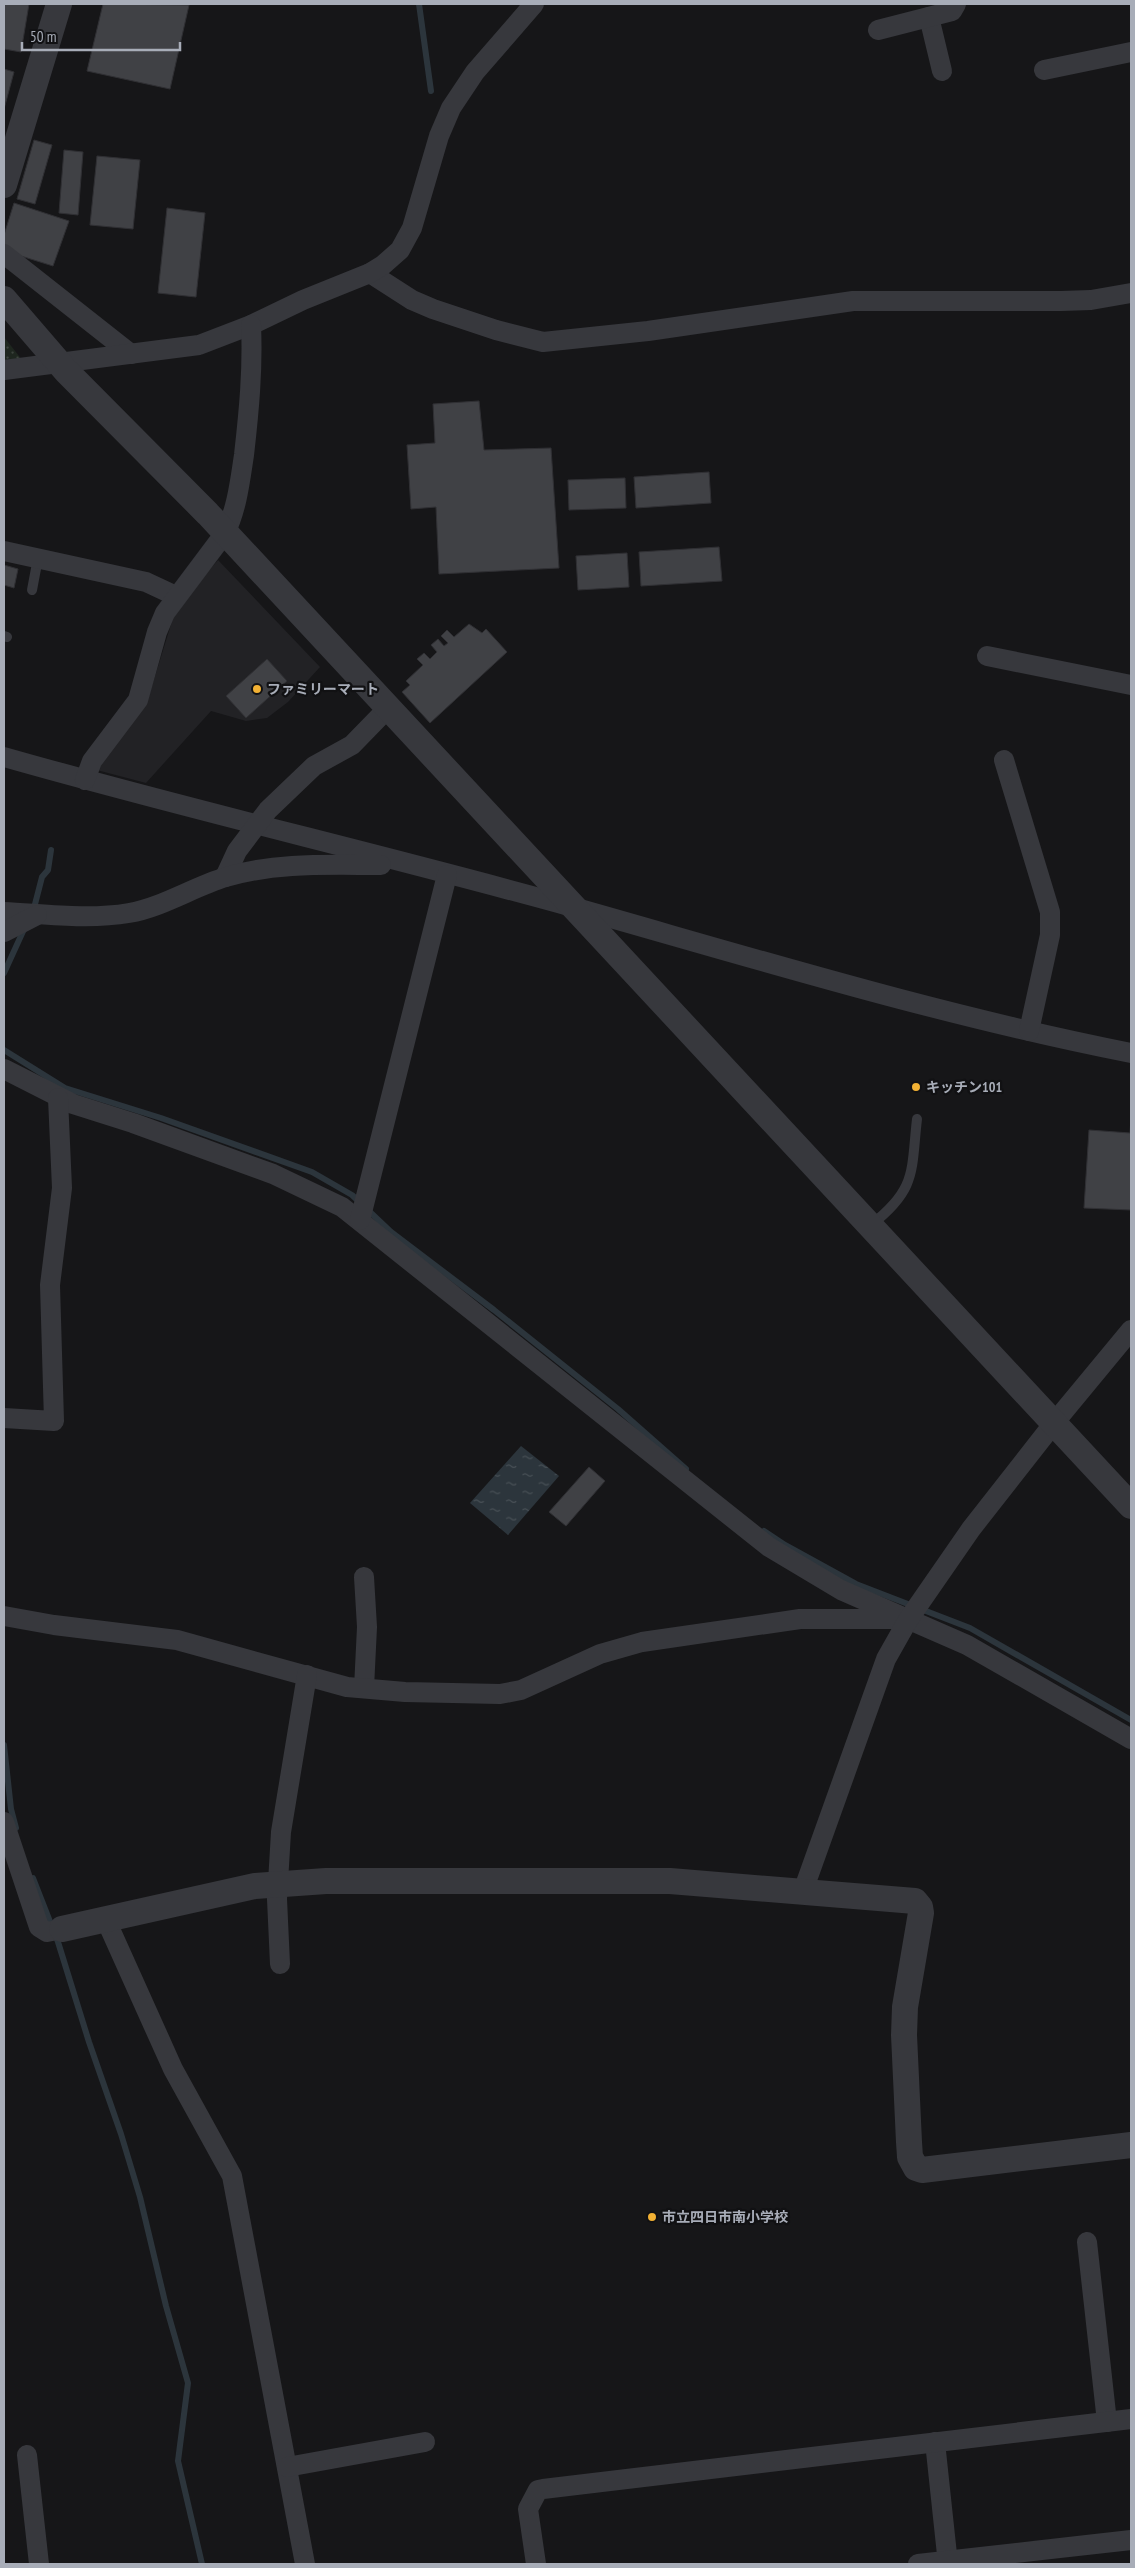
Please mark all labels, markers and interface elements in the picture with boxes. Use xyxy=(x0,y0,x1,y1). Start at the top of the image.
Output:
scale bar xyxy=(22,20,180,52)
text: 50 m xyxy=(30,27,56,46)
place label: ファミリーマート xyxy=(267,680,379,698)
marker: ファミリーマート xyxy=(251,683,263,695)
place label: キッチン101 xyxy=(926,1078,1002,1096)
marker: キッチン101 xyxy=(910,1081,922,1093)
place label: 市立四日市南小学校 xyxy=(662,2208,788,2226)
marker: 市立四日市南小学校 xyxy=(646,2211,658,2223)

